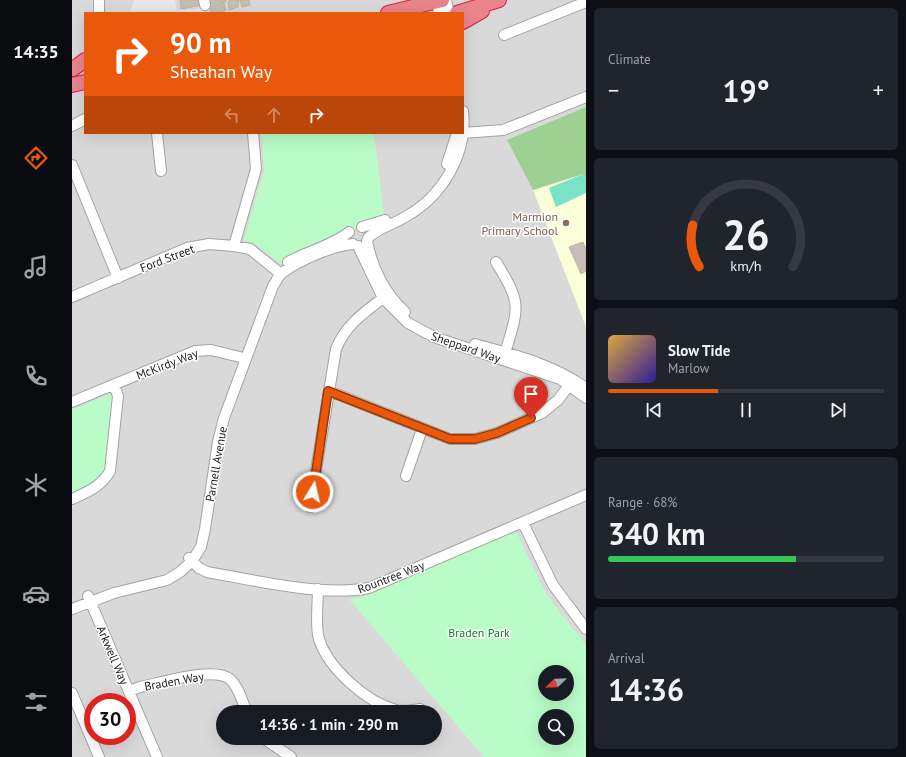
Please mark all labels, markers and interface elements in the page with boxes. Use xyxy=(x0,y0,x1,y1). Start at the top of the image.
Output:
text: 90 m xyxy=(170,24,231,61)
icon: right xyxy=(104,28,156,80)
text: 14:35 xyxy=(13,40,59,63)
text: Climate xyxy=(608,51,651,68)
text: Sheahan Way xyxy=(170,60,272,83)
text: 19° xyxy=(722,71,770,110)
text: − xyxy=(608,76,619,104)
text: + xyxy=(873,76,884,104)
icon: left xyxy=(221,104,243,126)
icon: ahead xyxy=(263,104,285,126)
icon: right xyxy=(305,104,327,126)
icon: directions xyxy=(22,144,50,172)
text: 26 xyxy=(722,207,770,260)
place label: Marmion Primary School xyxy=(482,209,558,238)
marker: Marmion Primary School xyxy=(561,218,571,228)
street label: Ford Street xyxy=(138,241,196,275)
icon: music xyxy=(22,253,50,281)
text: km/h xyxy=(730,255,762,274)
street label: Sheppard Way xyxy=(429,328,503,366)
text: Slow Tide xyxy=(668,341,730,360)
street label: McKirdy Way xyxy=(134,345,200,383)
text: Marlow xyxy=(668,360,709,377)
icon: phone xyxy=(22,362,50,390)
pin xyxy=(514,377,548,418)
icon: arrive xyxy=(520,383,542,405)
icon: previous xyxy=(643,399,665,421)
icon: pause xyxy=(735,399,757,421)
icon: next xyxy=(827,399,849,421)
street label: Parnell Avenue xyxy=(202,425,230,503)
icon: climate xyxy=(22,471,50,499)
position arrow xyxy=(292,471,334,513)
text: Range · 68% xyxy=(608,494,677,511)
text: 340 km xyxy=(608,514,706,553)
street label: Rountree Way xyxy=(356,557,427,597)
icon: car xyxy=(22,580,50,608)
street label: Arkwell Way xyxy=(94,623,132,687)
park label: Braden Park xyxy=(448,625,510,640)
text: Arrival xyxy=(608,650,644,667)
north arrow xyxy=(538,665,574,701)
map controls xyxy=(538,665,574,745)
street label: Braden Way xyxy=(143,668,205,694)
text: 14:36 xyxy=(608,670,684,709)
icon: filters xyxy=(22,688,50,716)
speed limit sign: 30 xyxy=(84,693,136,745)
button: search xyxy=(538,709,574,745)
text: 14:36 · 1 min · 290 m xyxy=(260,715,398,734)

